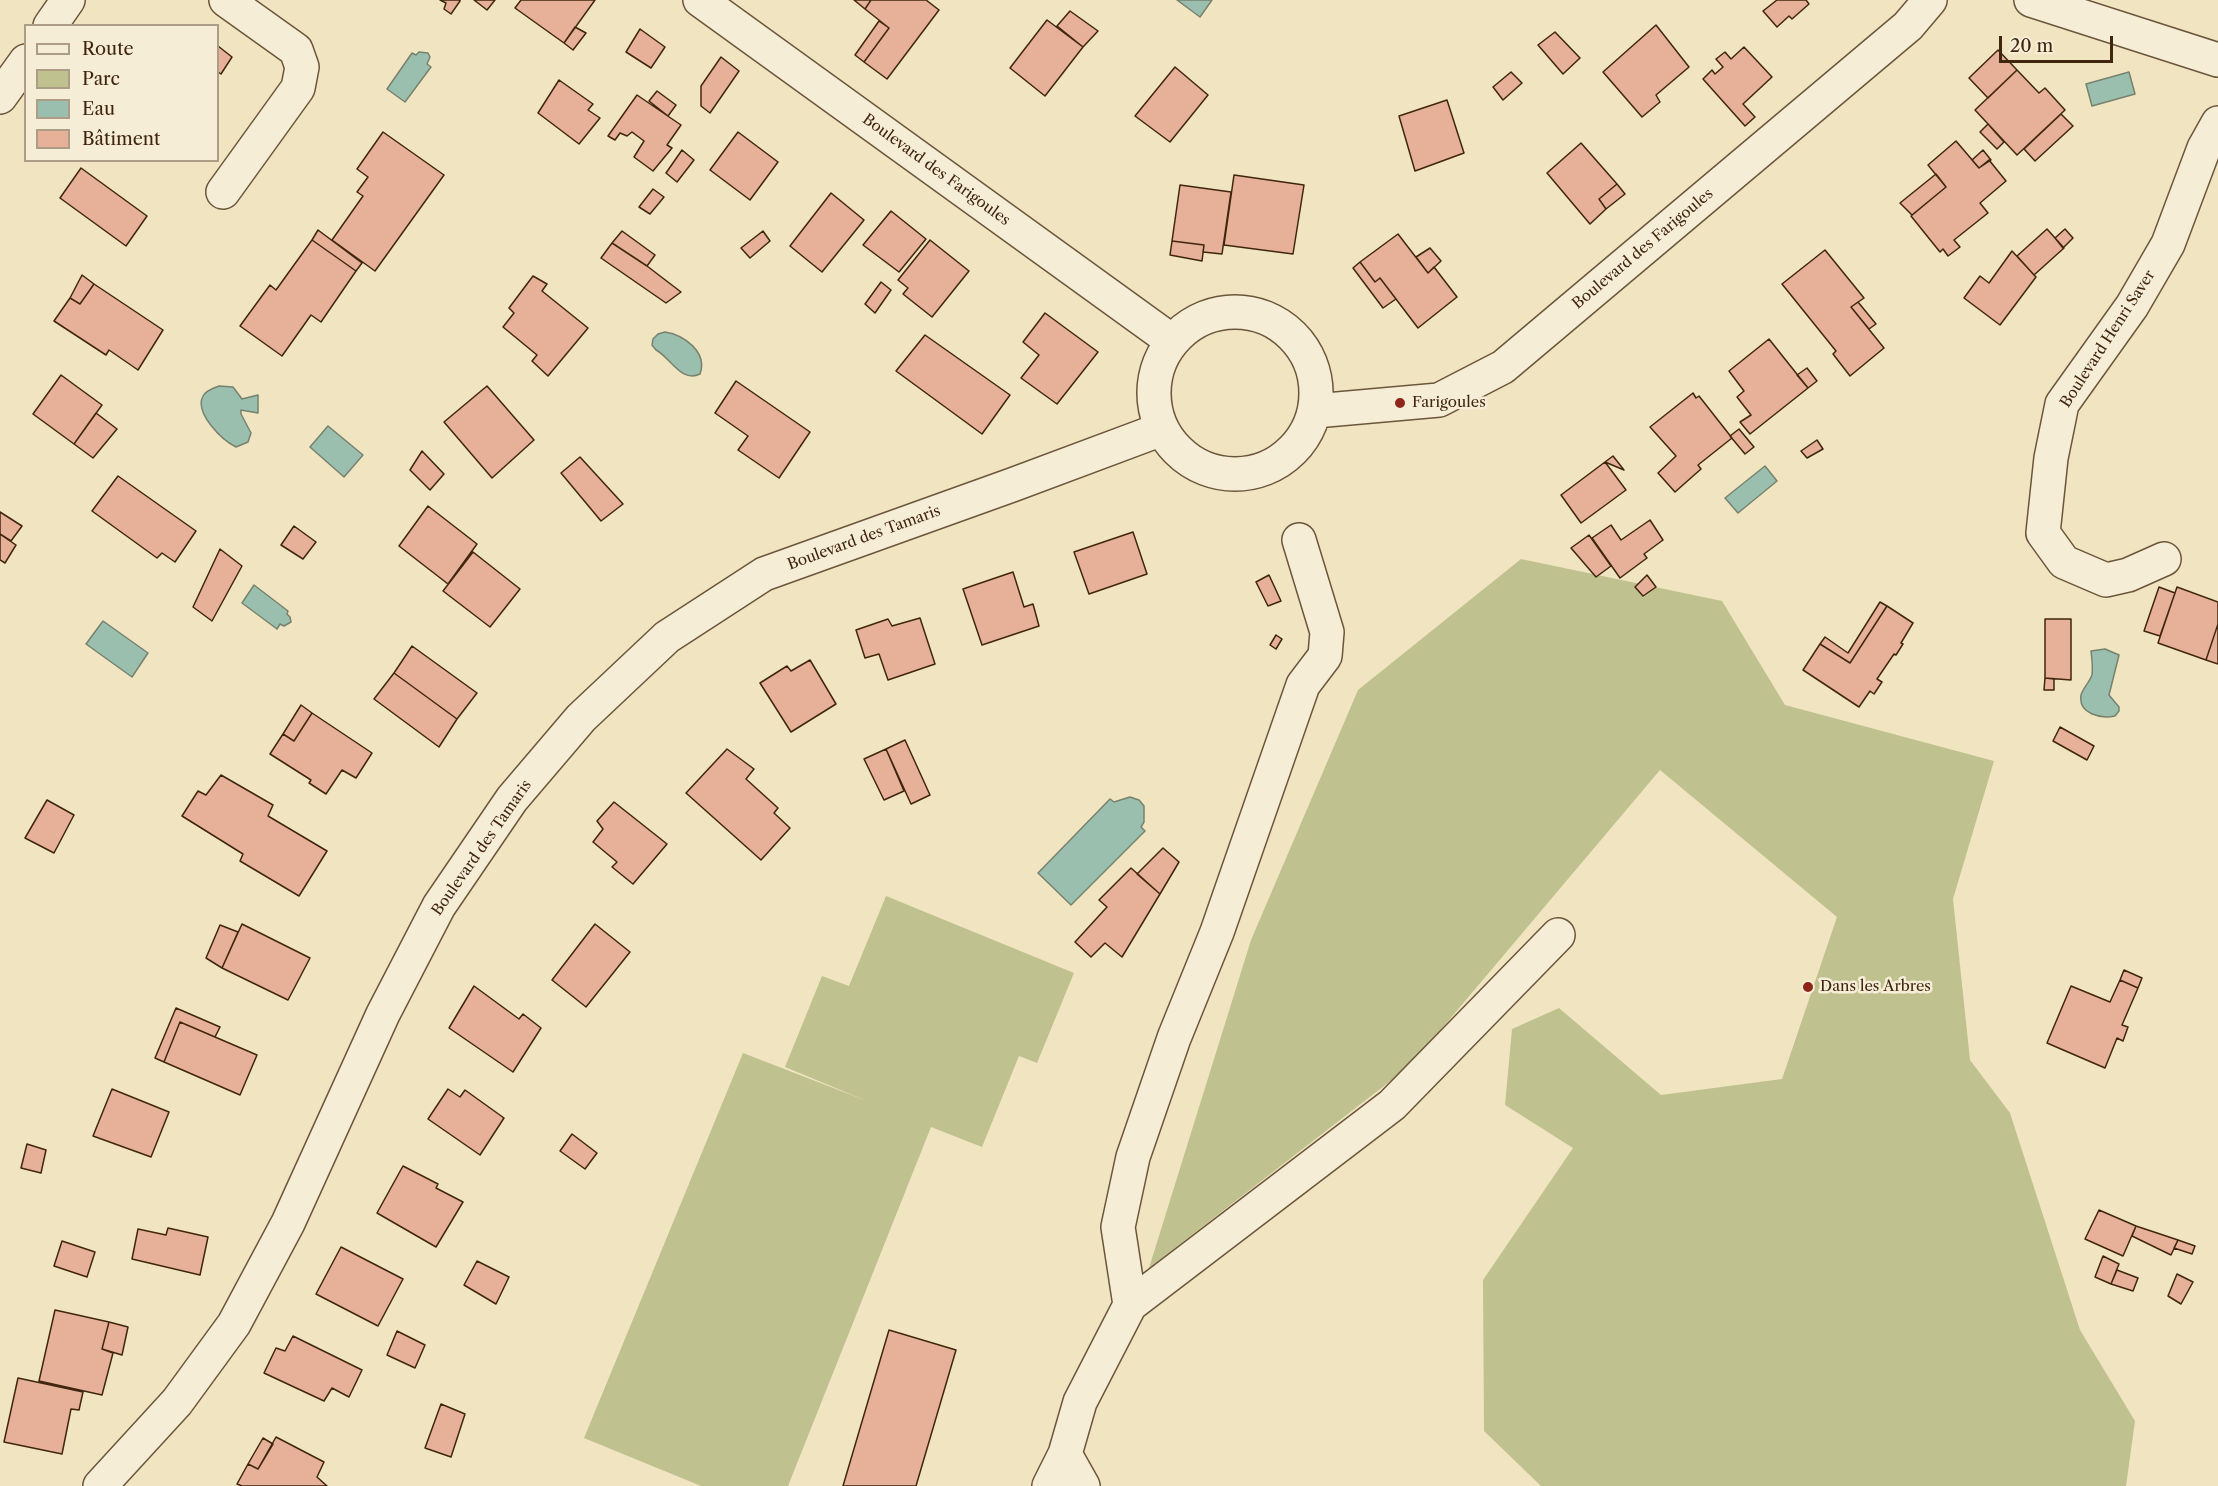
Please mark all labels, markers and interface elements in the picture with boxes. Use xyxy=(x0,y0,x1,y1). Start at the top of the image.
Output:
legend xyxy=(24,24,219,162)
scale bar xyxy=(2002,24,2116,62)
text: 20 m xyxy=(2010,35,2053,57)
text: Route xyxy=(82,38,134,60)
text: Parc xyxy=(82,68,120,90)
text: Eau xyxy=(82,98,115,120)
street label: Boulevard des Farigoules xyxy=(859,110,1013,230)
text: Bâtiment xyxy=(82,128,160,150)
street label: Boulevard des Farigoules xyxy=(1569,185,1717,313)
street label: Boulevard Henri Saver xyxy=(2057,267,2159,411)
place label: Farigoules xyxy=(1412,394,1486,412)
marker: Farigoules xyxy=(1393,396,1407,410)
street label: Boulevard des Tamaris xyxy=(785,502,943,574)
street label: Boulevard des Tamaris xyxy=(428,777,536,919)
place label: Dans les Arbres xyxy=(1820,978,1931,996)
marker: Dans les Arbres xyxy=(1801,980,1815,994)

